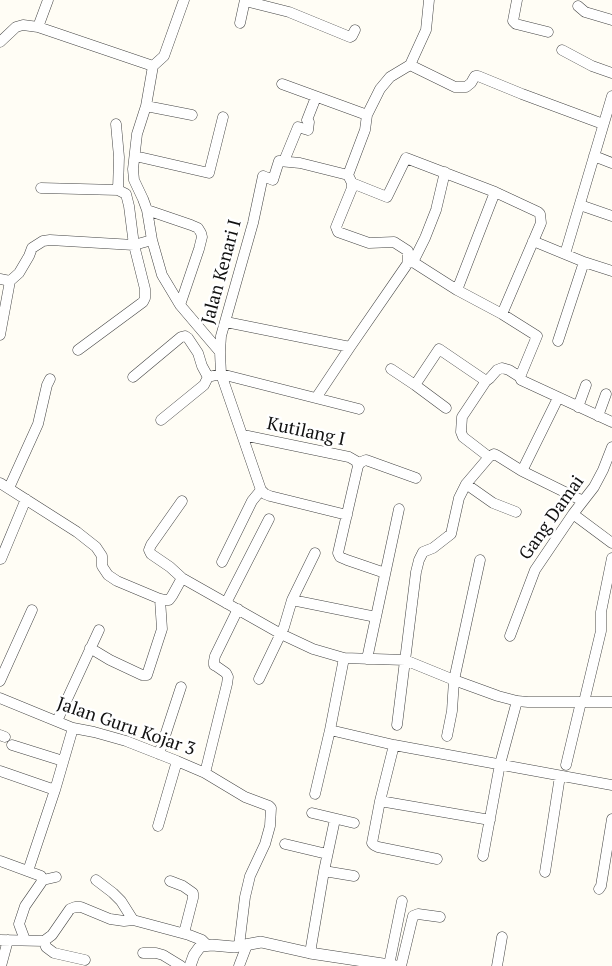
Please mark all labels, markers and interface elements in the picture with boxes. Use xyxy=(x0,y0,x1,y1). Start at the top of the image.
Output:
street label: Jalan Kenari I xyxy=(198,217,246,327)
street label: Kutilang I xyxy=(265,413,347,451)
street label: Gang Damai xyxy=(515,472,589,564)
street label: Jalan Guru Kojar 3 xyxy=(54,693,198,761)

